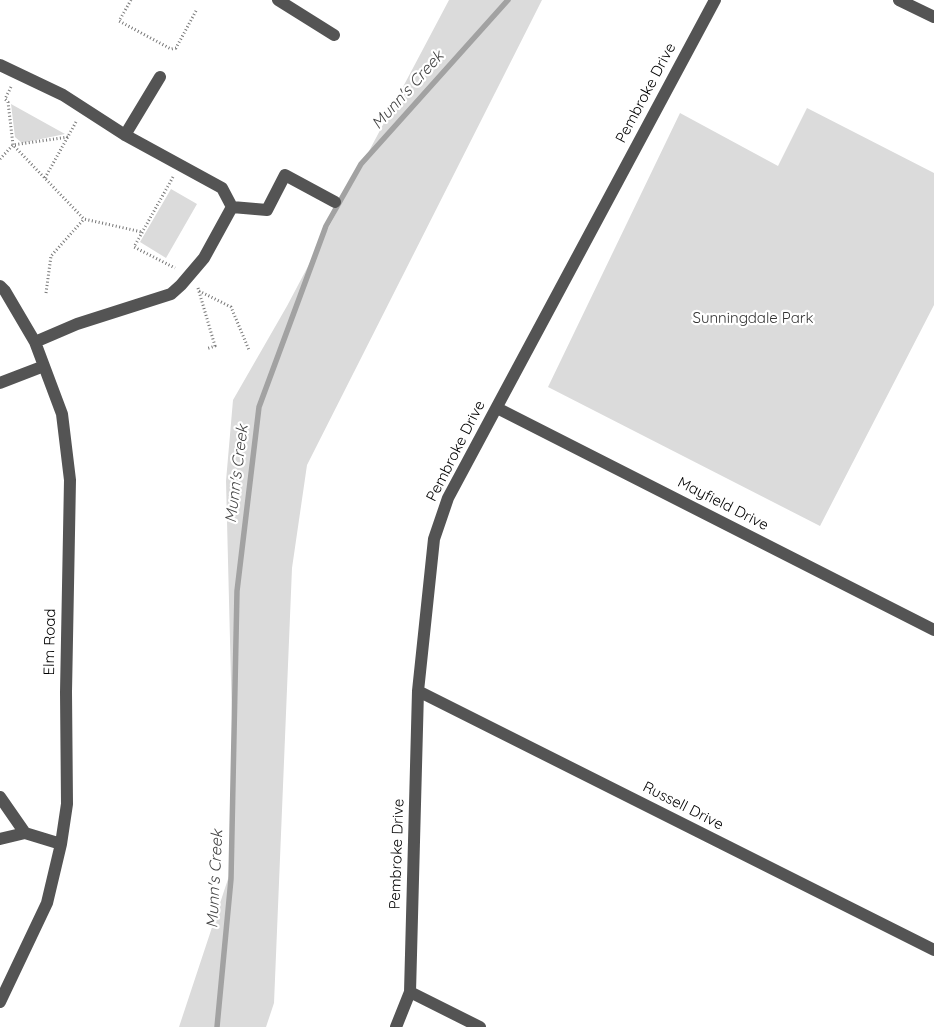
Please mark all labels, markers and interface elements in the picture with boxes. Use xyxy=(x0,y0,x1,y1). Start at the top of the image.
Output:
street label: Pembroke Drive xyxy=(612,40,680,146)
water label: Munn's Creek xyxy=(368,47,448,133)
park label: Sunningdale Park xyxy=(692,309,814,327)
street label: Pembroke Drive xyxy=(423,398,489,504)
water label: Munn's Creek xyxy=(221,424,253,524)
street label: Mayfield Drive xyxy=(675,473,771,535)
street label: Elm Road xyxy=(40,608,60,676)
street label: Russell Drive xyxy=(640,778,726,834)
street label: Pembroke Drive xyxy=(386,798,408,910)
water label: Munn's Creek xyxy=(203,829,227,929)

